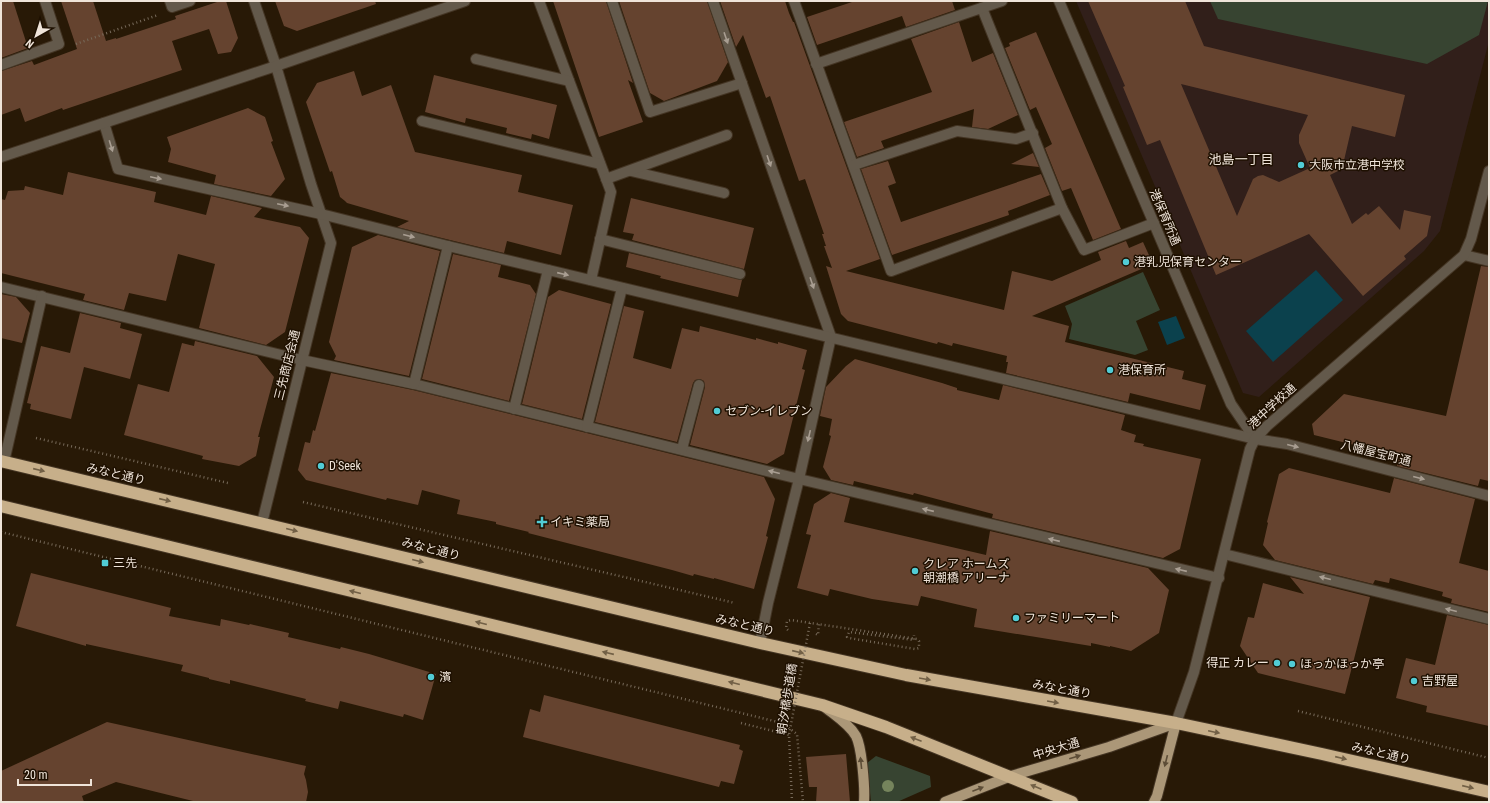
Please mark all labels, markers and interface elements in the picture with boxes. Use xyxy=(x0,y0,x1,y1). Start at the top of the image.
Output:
north arrow xyxy=(16,16,56,56)
one-way arrow xyxy=(723,32,729,44)
text: N xyxy=(23,36,37,51)
one-way arrow xyxy=(108,141,114,153)
district label: 池島一丁目 xyxy=(1208,152,1274,167)
one-way arrow xyxy=(766,155,772,167)
place label: 大阪市立港中学校 xyxy=(1309,158,1405,172)
marker: 大阪市立港中学校 xyxy=(1296,160,1306,170)
one-way arrow xyxy=(150,175,162,181)
street label: 港保育所通 xyxy=(1147,187,1183,247)
one-way arrow xyxy=(277,203,289,209)
one-way arrow xyxy=(403,234,416,240)
place label: 港乳児保育センター xyxy=(1134,255,1242,269)
marker: 港乳児保育センター xyxy=(1121,257,1131,267)
one-way arrow xyxy=(557,271,569,277)
one-way arrow xyxy=(809,278,815,290)
street label: 三先商店会通 xyxy=(271,328,303,402)
place label: 港保育所 xyxy=(1118,363,1166,377)
marker: 港保育所 xyxy=(1105,365,1115,375)
street label: 港中学校通 xyxy=(1245,380,1299,432)
place label: セブン-イレブン xyxy=(725,404,812,418)
marker: セブン-イレブン xyxy=(712,406,722,416)
one-way arrow xyxy=(805,430,811,442)
street label: 八幡屋宝町通 xyxy=(1339,437,1413,469)
one-way arrow xyxy=(1287,443,1300,449)
place label: D'Seek xyxy=(329,459,361,473)
street label: みなと通り xyxy=(85,460,147,488)
marker: D'Seek xyxy=(316,461,326,471)
one-way arrow xyxy=(33,467,45,473)
one-way arrow xyxy=(768,469,780,475)
one-way arrow xyxy=(1413,475,1425,481)
one-way arrow xyxy=(160,497,172,503)
one-way arrow xyxy=(922,506,934,512)
place label: イキミ薬局 xyxy=(550,515,610,529)
marker: イキミ薬局 xyxy=(537,517,547,527)
one-way arrow xyxy=(286,527,298,533)
street label: みなと通り xyxy=(400,535,462,563)
one-way arrow xyxy=(1048,536,1060,542)
place label: 三先 xyxy=(113,556,137,570)
place label: クレア ホームズ 朝潮橋 アリーナ xyxy=(923,557,1010,585)
marker: 三先 xyxy=(100,558,110,568)
one-way arrow xyxy=(412,558,424,564)
marker: クレア ホームズ 朝潮橋 アリーナ xyxy=(910,566,920,576)
one-way arrow xyxy=(1175,566,1187,572)
one-way arrow xyxy=(1319,575,1331,581)
one-way arrow xyxy=(349,589,361,595)
one-way arrow xyxy=(1445,606,1457,612)
street label: みなと通り xyxy=(714,611,776,639)
place label: ファミリーマート xyxy=(1024,611,1120,625)
marker: ファミリーマート xyxy=(1011,613,1021,623)
one-way arrow xyxy=(475,620,487,626)
one-way arrow xyxy=(792,649,804,655)
one-way arrow xyxy=(602,650,614,656)
place label: 得正 カレー xyxy=(1206,656,1269,670)
place label: ほっかほっか亭 xyxy=(1300,657,1384,671)
marker: 得正 カレー xyxy=(1272,658,1282,668)
marker: ほっかほっか亭 xyxy=(1287,659,1297,669)
street label: 朝汐橋歩道橋 xyxy=(774,662,800,736)
place label: 濱 xyxy=(439,670,451,684)
marker: 濱 xyxy=(426,672,436,682)
place label: 吉野屋 xyxy=(1422,674,1458,688)
one-way arrow xyxy=(919,676,931,682)
marker: 吉野屋 xyxy=(1409,676,1419,686)
street label: みなと通り xyxy=(1031,677,1093,701)
one-way arrow xyxy=(728,679,741,685)
one-way arrow xyxy=(1047,699,1059,705)
one-way arrow xyxy=(1208,729,1220,735)
one-way arrow xyxy=(909,735,921,741)
street label: 中央大通 xyxy=(1031,735,1081,763)
street label: みなと通り xyxy=(1350,739,1412,767)
one-way arrow xyxy=(1070,754,1082,760)
one-way arrow xyxy=(1163,755,1169,767)
one-way arrow xyxy=(1335,756,1347,762)
one-way arrow xyxy=(858,757,864,769)
scale bar xyxy=(18,761,91,787)
text: 20 m xyxy=(24,768,48,782)
one-way arrow xyxy=(1031,784,1042,790)
one-way arrow xyxy=(1462,785,1474,791)
one-way arrow xyxy=(973,786,985,792)

